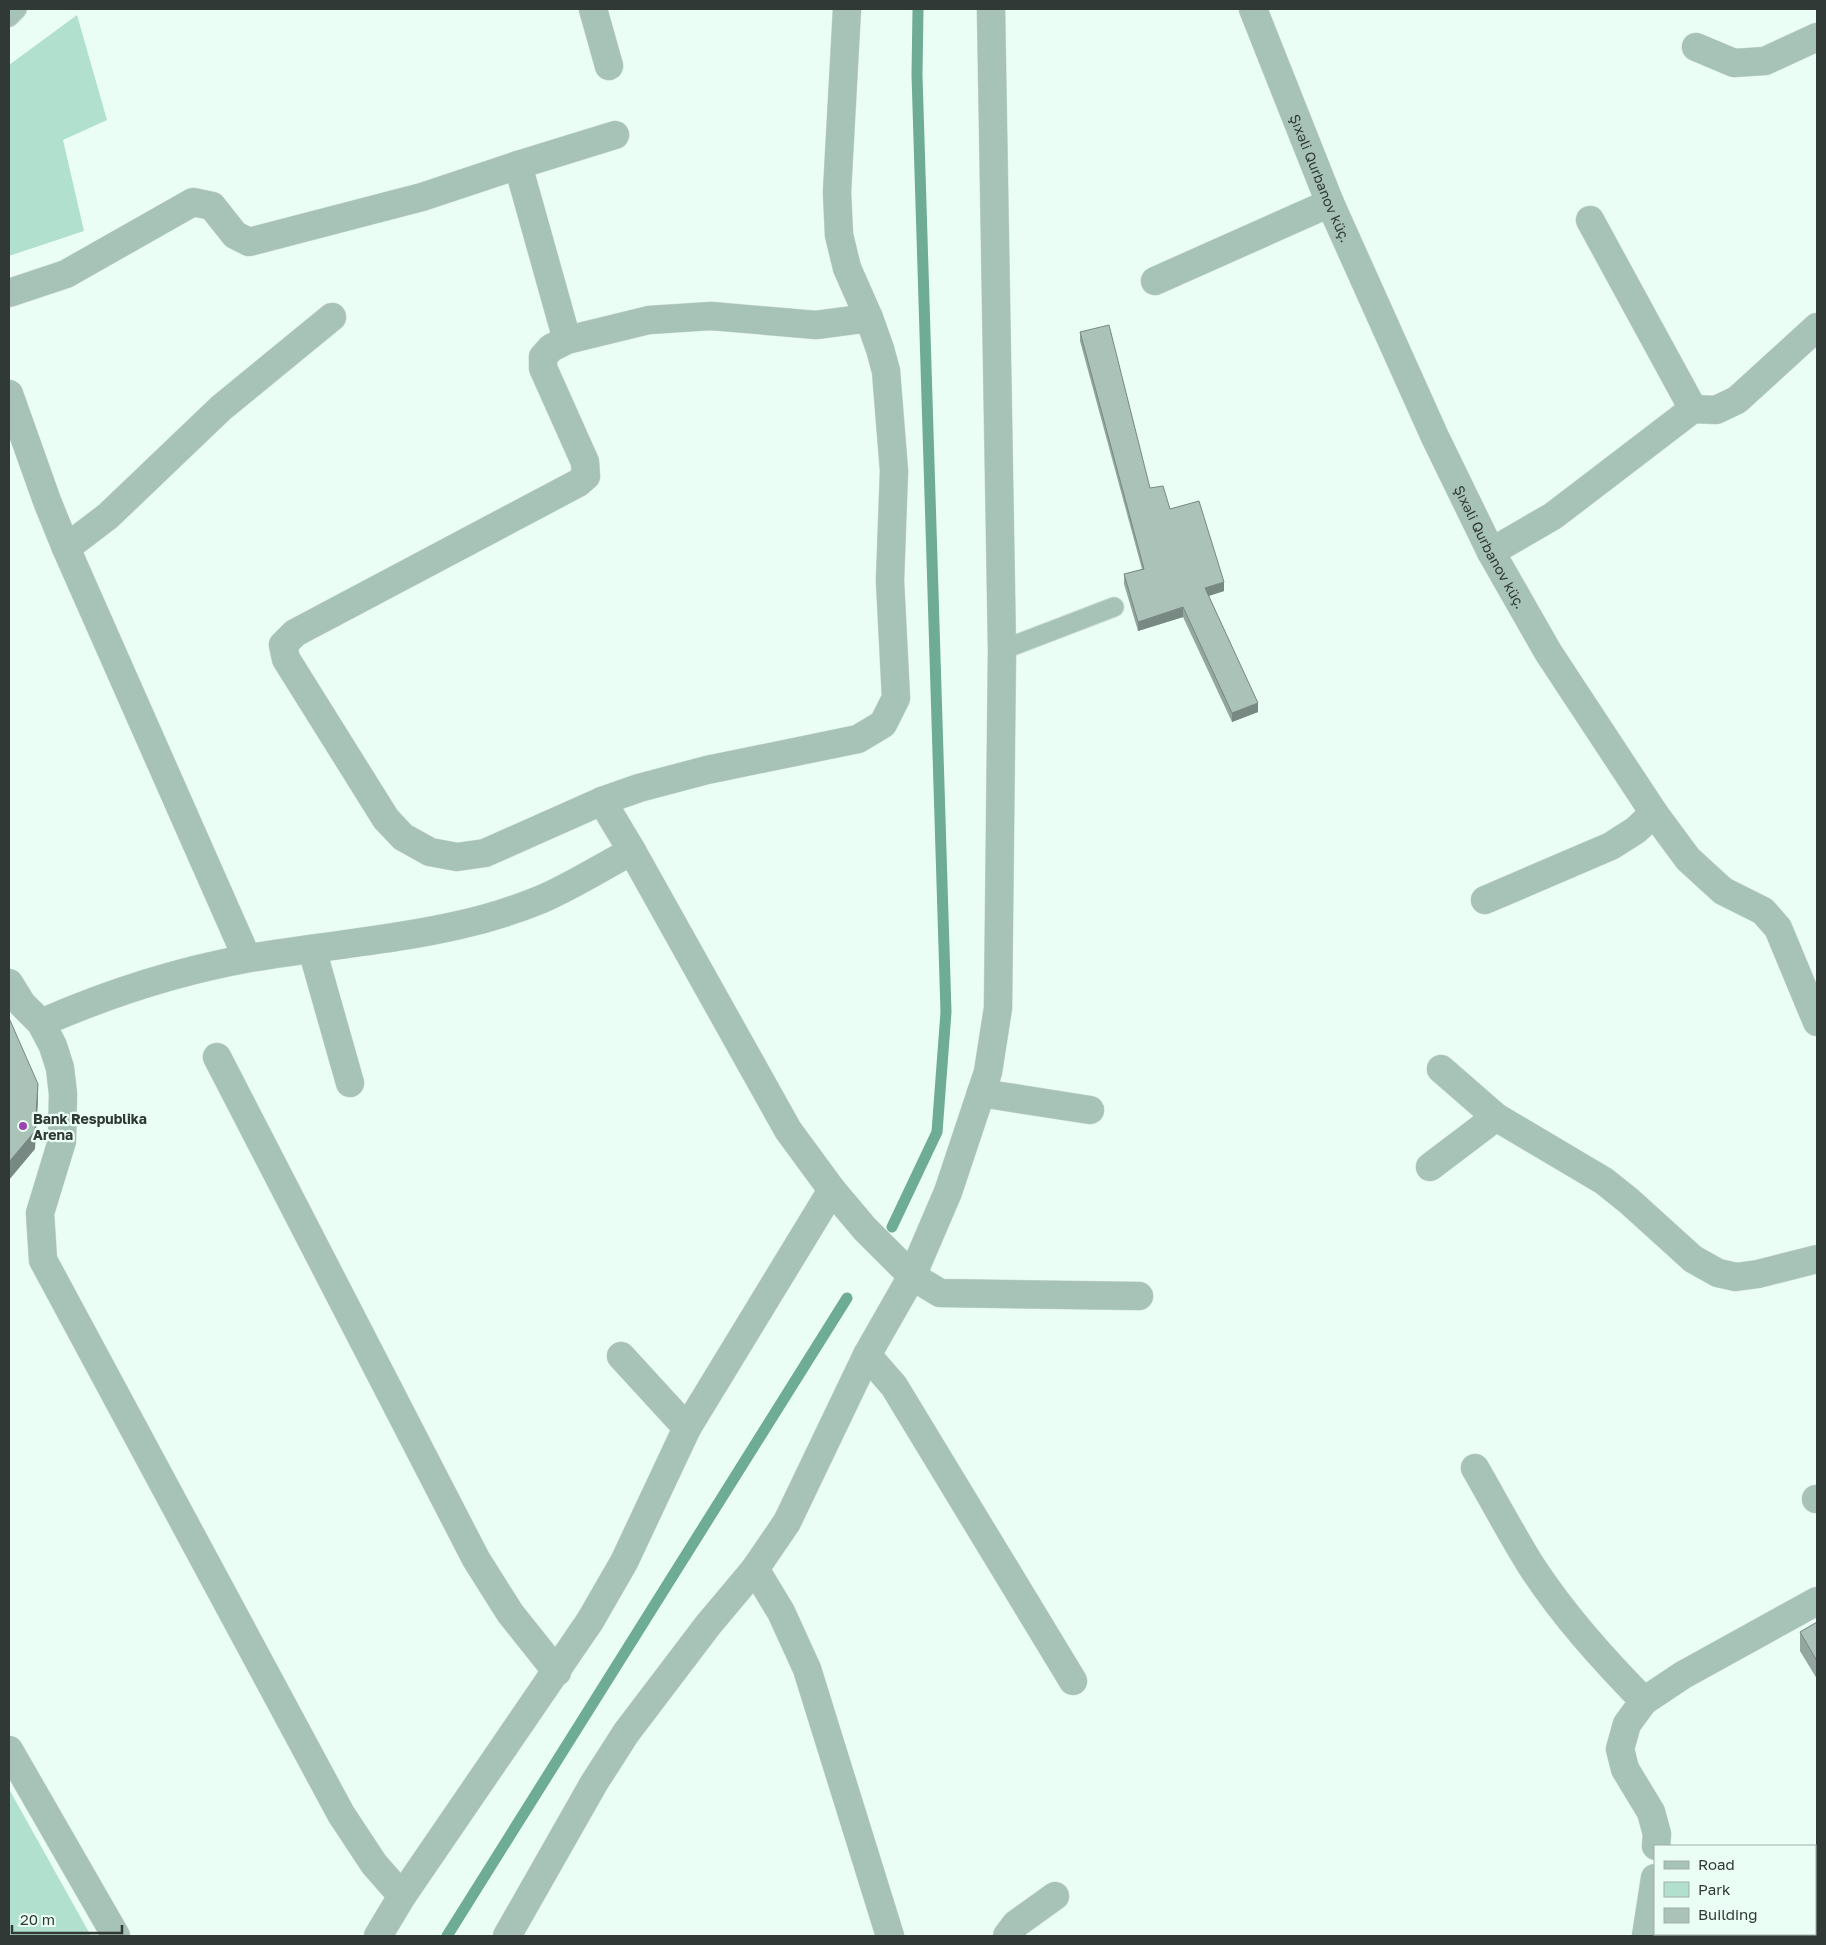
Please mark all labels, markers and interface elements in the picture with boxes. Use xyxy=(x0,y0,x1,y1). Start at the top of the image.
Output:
street label: Şıxəli Qurbanov küç. xyxy=(1287,111,1355,245)
street label: Şıxəli Qurbanov küç. xyxy=(1451,482,1530,611)
place label: Bank Respublika Arena xyxy=(33,1110,147,1143)
marker: Bank Respublika Arena xyxy=(17,1120,29,1132)
legend xyxy=(1654,1845,1816,1935)
text: Road xyxy=(1698,1855,1735,1873)
text: Park xyxy=(1698,1880,1731,1898)
scale bar xyxy=(12,1902,122,1934)
text: Building xyxy=(1698,1905,1758,1923)
text: 20 m xyxy=(20,1910,55,1928)

